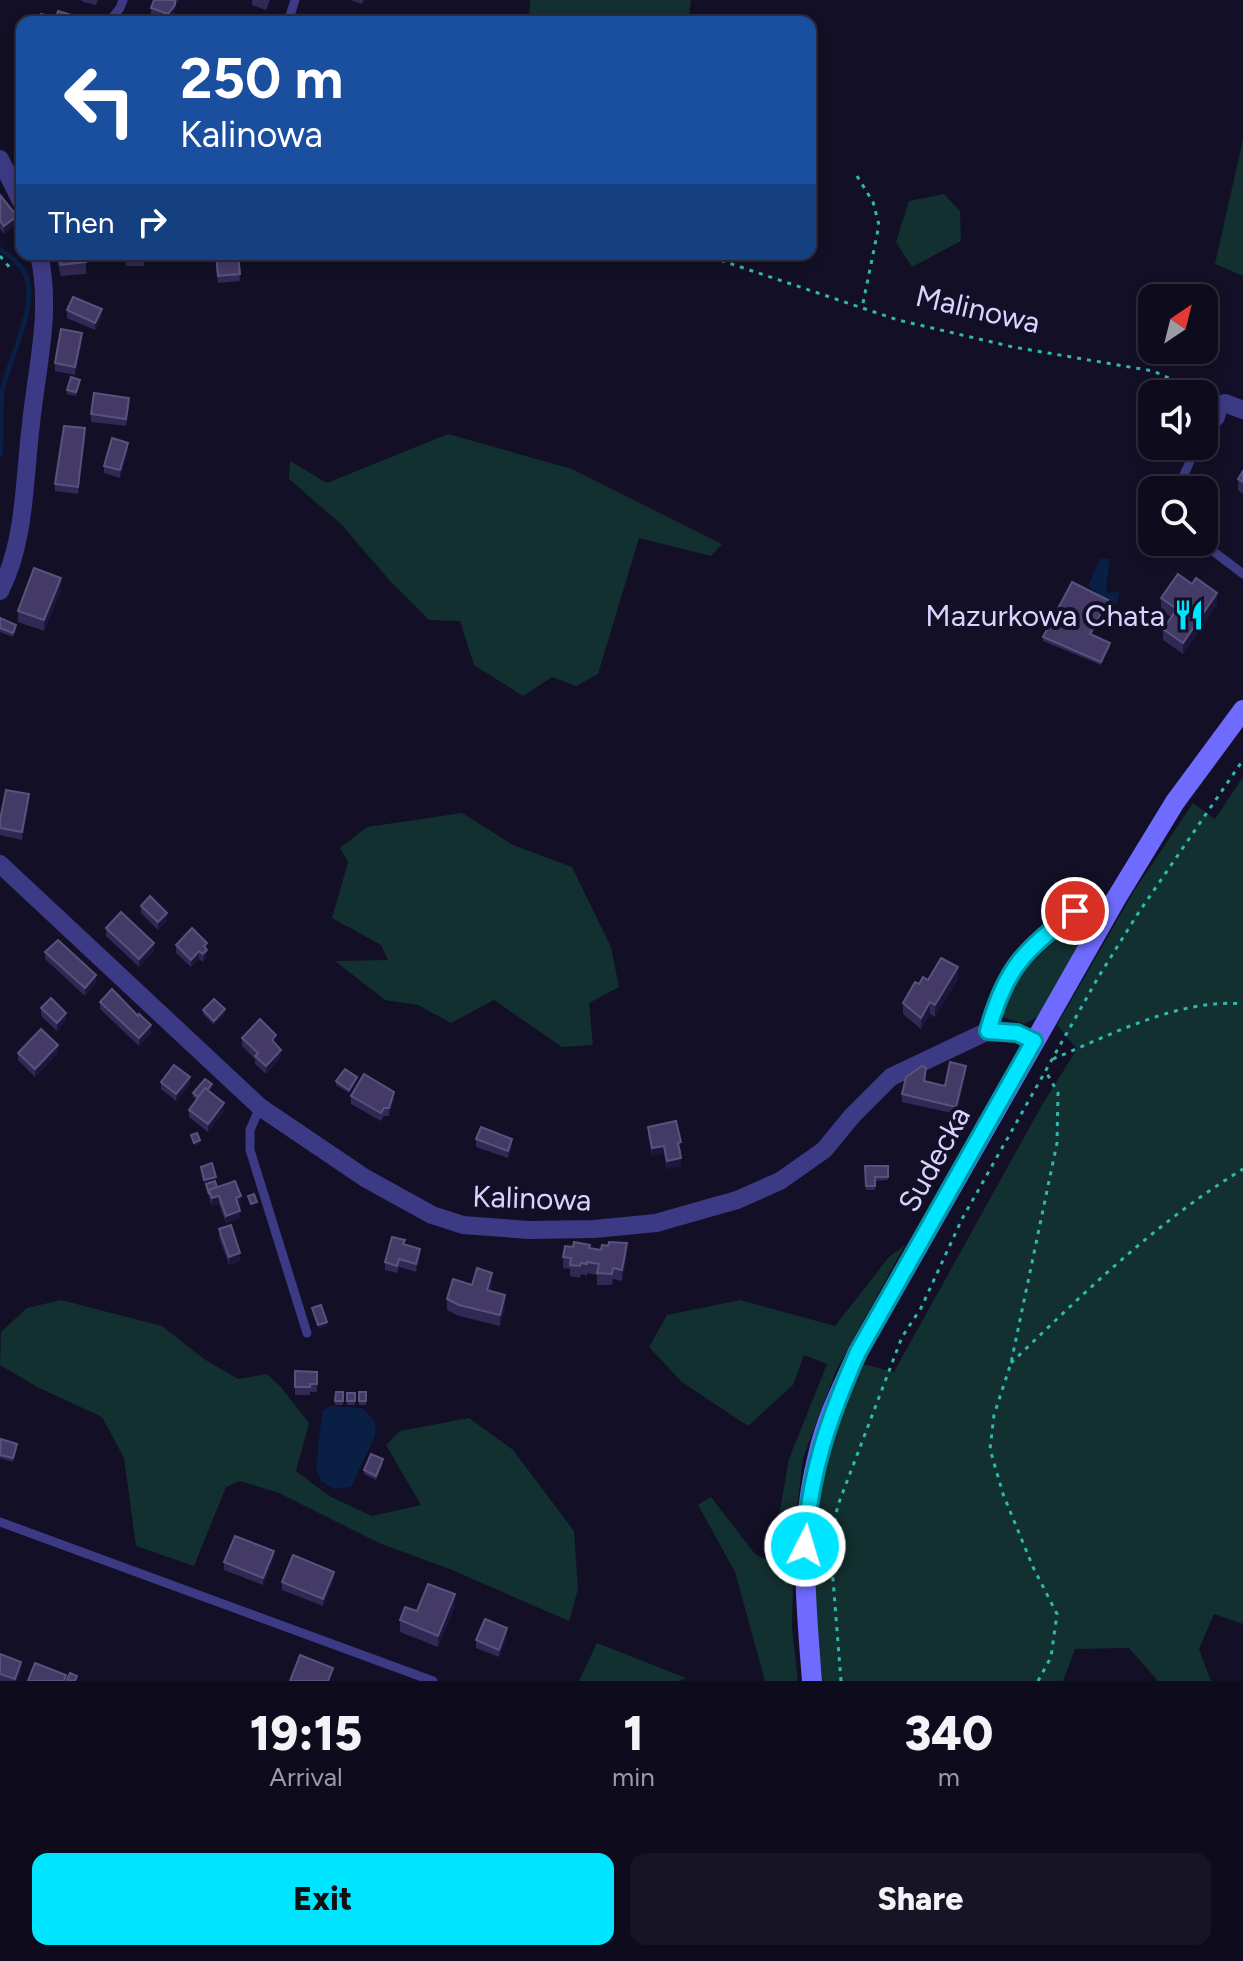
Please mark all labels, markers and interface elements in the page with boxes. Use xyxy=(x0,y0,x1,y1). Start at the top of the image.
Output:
text: 250 m xyxy=(180,45,343,112)
icon: left xyxy=(48,48,152,152)
text: Kalinowa xyxy=(180,113,323,156)
icon: right xyxy=(130,200,174,244)
text: Then xyxy=(48,204,114,241)
street label: Malinowa xyxy=(912,277,1044,341)
north arrow xyxy=(1138,284,1218,364)
map controls xyxy=(1138,284,1218,556)
button: sound xyxy=(1138,380,1218,460)
button: search xyxy=(1138,476,1218,556)
place label: Mazurkowa Chata xyxy=(925,597,1165,634)
restaurant icon: Mazurkowa Chata xyxy=(1172,598,1206,632)
pin xyxy=(1041,877,1109,945)
icon: arrive xyxy=(1053,889,1097,933)
street label: Sudecka xyxy=(890,1100,978,1218)
street label: Kalinowa xyxy=(472,1177,592,1219)
position arrow xyxy=(763,1504,847,1588)
text: 19:15 xyxy=(250,1704,362,1762)
text: 1 xyxy=(623,1704,644,1762)
text: 340 xyxy=(904,1704,993,1762)
text: Arrival xyxy=(269,1761,343,1793)
text: min xyxy=(612,1761,655,1793)
text: m xyxy=(938,1761,960,1793)
button: Exit xyxy=(32,1853,614,1945)
button: Share xyxy=(630,1853,1211,1945)

